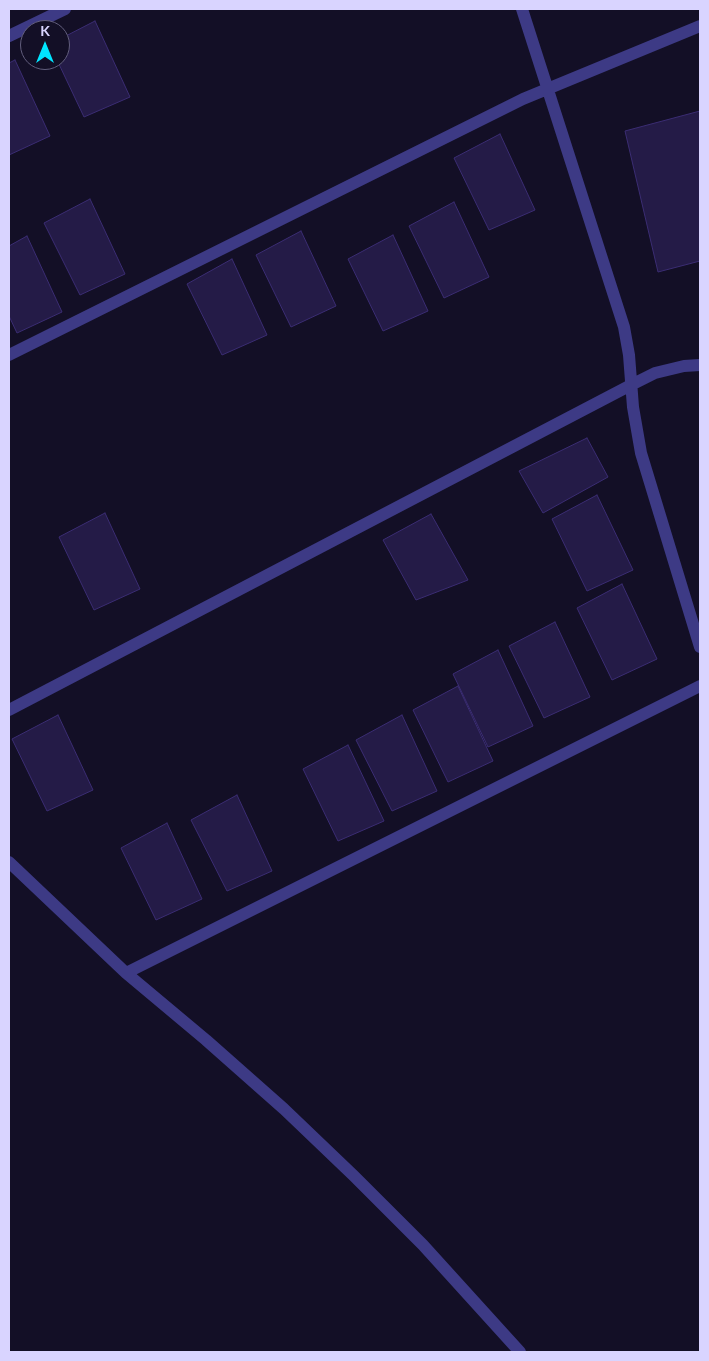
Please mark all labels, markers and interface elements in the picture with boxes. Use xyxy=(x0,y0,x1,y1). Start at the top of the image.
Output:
north arrow xyxy=(20,20,70,70)
text: K xyxy=(40,22,50,39)

